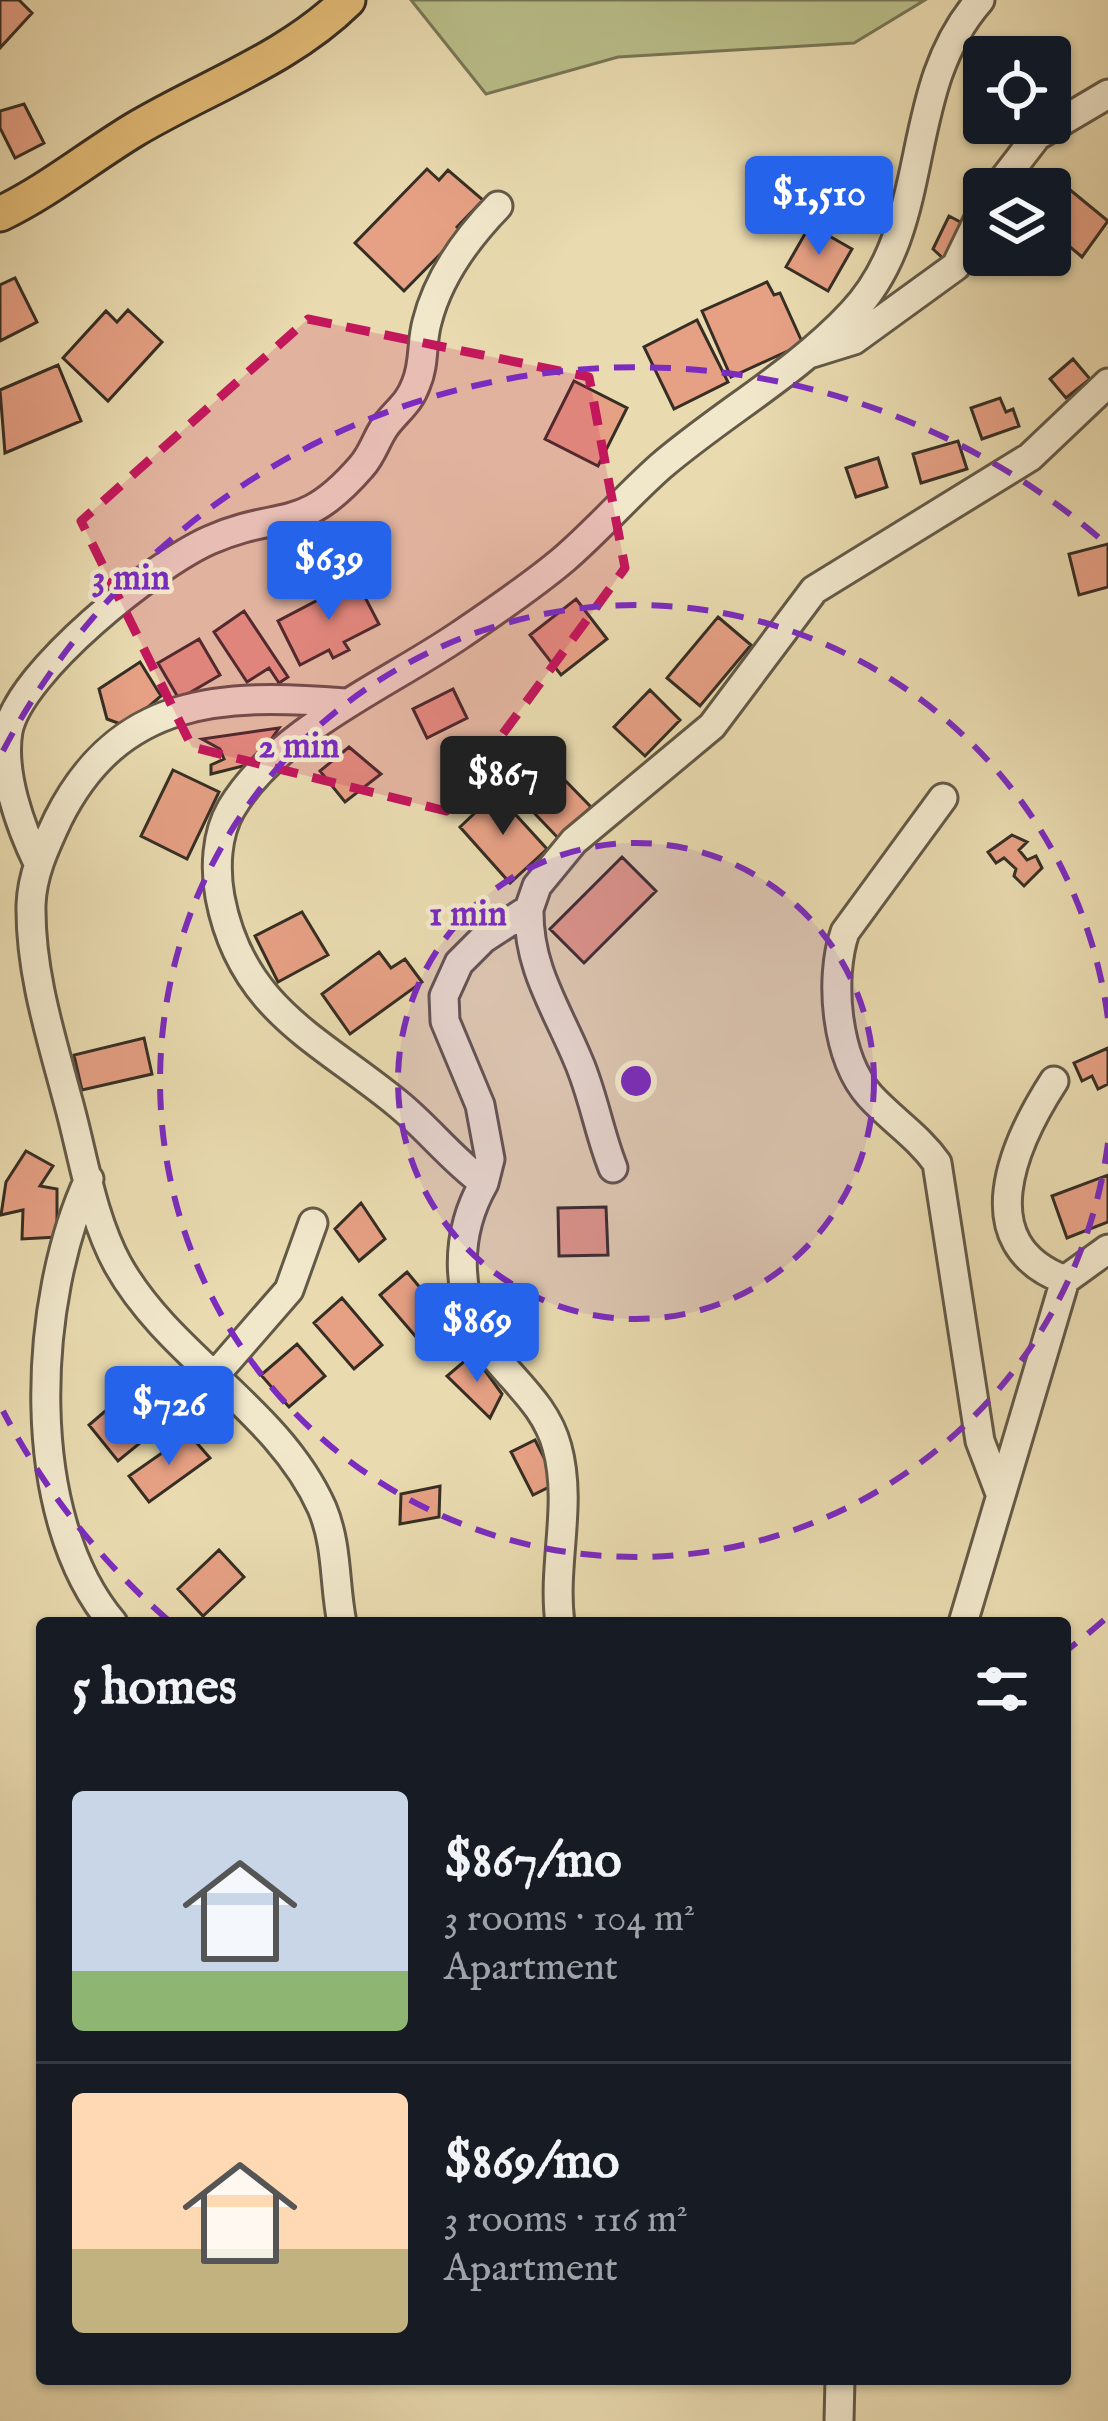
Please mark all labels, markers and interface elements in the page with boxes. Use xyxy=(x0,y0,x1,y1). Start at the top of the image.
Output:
map controls xyxy=(963,36,1071,276)
button: locate xyxy=(963,36,1071,144)
pin: $1,510 xyxy=(721,156,917,258)
button: layers xyxy=(963,168,1071,276)
text: $1,510 xyxy=(772,170,866,219)
pin: $639 xyxy=(258,521,400,623)
text: $639 xyxy=(294,535,364,584)
text: 3 min xyxy=(92,556,170,602)
text: 2 min xyxy=(258,724,340,770)
pin: $867 xyxy=(432,736,574,838)
text: $867 xyxy=(467,750,539,799)
text: 1 min xyxy=(429,892,507,938)
centre of rings xyxy=(615,1060,657,1102)
pin: $869 xyxy=(406,1283,548,1385)
text: $869 xyxy=(442,1297,512,1346)
pin: $726 xyxy=(98,1366,240,1468)
text: $726 xyxy=(132,1380,206,1429)
icon: filters xyxy=(969,1656,1035,1722)
text: 5 homes xyxy=(72,1657,237,1722)
text: $867/mo xyxy=(444,1830,622,1895)
icon: home xyxy=(168,1839,312,1983)
text: 3 rooms · 104 m² xyxy=(444,1895,695,1944)
text: Apartment xyxy=(444,1944,618,1993)
text: $869/mo xyxy=(444,2131,620,2196)
icon: home xyxy=(168,2141,312,2285)
text: 3 rooms · 116 m² xyxy=(444,2196,688,2245)
text: Apartment xyxy=(444,2245,618,2294)

